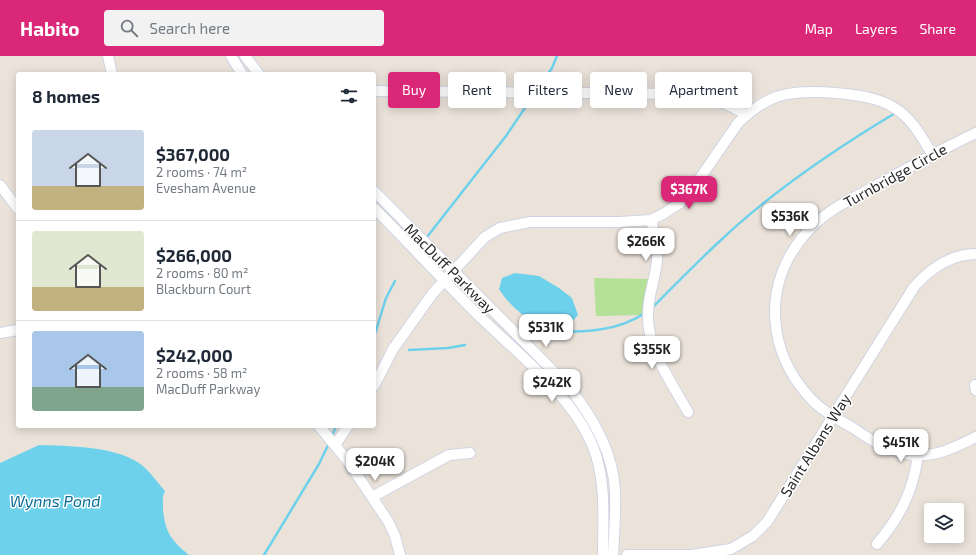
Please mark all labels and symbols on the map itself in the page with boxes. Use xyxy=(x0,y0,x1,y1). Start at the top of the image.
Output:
street label: Turnbridge Circle xyxy=(840,139,950,211)
pin: $367K xyxy=(661,176,717,210)
pin: $536K xyxy=(762,203,818,237)
street label: MacDuff Parkway xyxy=(401,219,499,317)
pin: $266K xyxy=(618,228,674,262)
pin: $531K xyxy=(518,314,574,348)
pin: $355K xyxy=(624,336,680,370)
pin: $242K xyxy=(524,369,580,403)
street label: Saint Albans Way xyxy=(776,390,854,500)
pin: $451K xyxy=(873,429,929,463)
pin: $204K xyxy=(347,448,403,482)
water label: Wynns Pond xyxy=(10,491,100,511)

